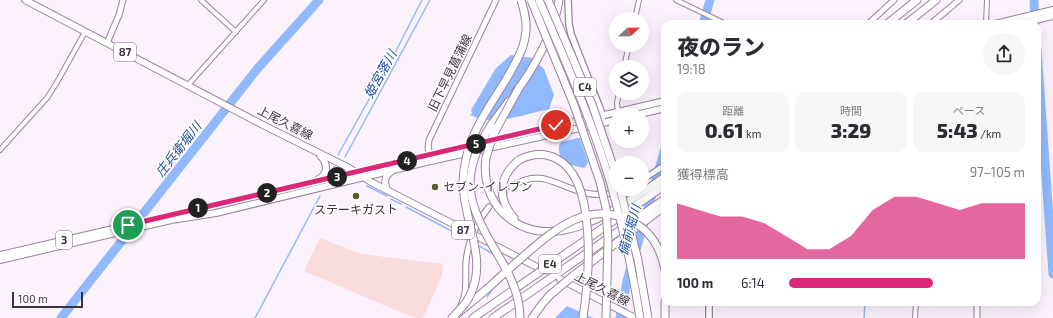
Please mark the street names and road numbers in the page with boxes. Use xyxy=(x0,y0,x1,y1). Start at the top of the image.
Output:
street label: 旧下早見菖蒲線 xyxy=(424,32,474,113)
road number: 87 xyxy=(114,43,136,61)
road number: C4 xyxy=(574,78,596,96)
street label: 上尾久喜線 xyxy=(256,102,315,142)
road number: 87 xyxy=(452,221,474,239)
road number: 3 xyxy=(56,231,72,249)
road number: E4 xyxy=(539,255,561,273)
street label: 上尾久喜線 xyxy=(573,268,632,308)

